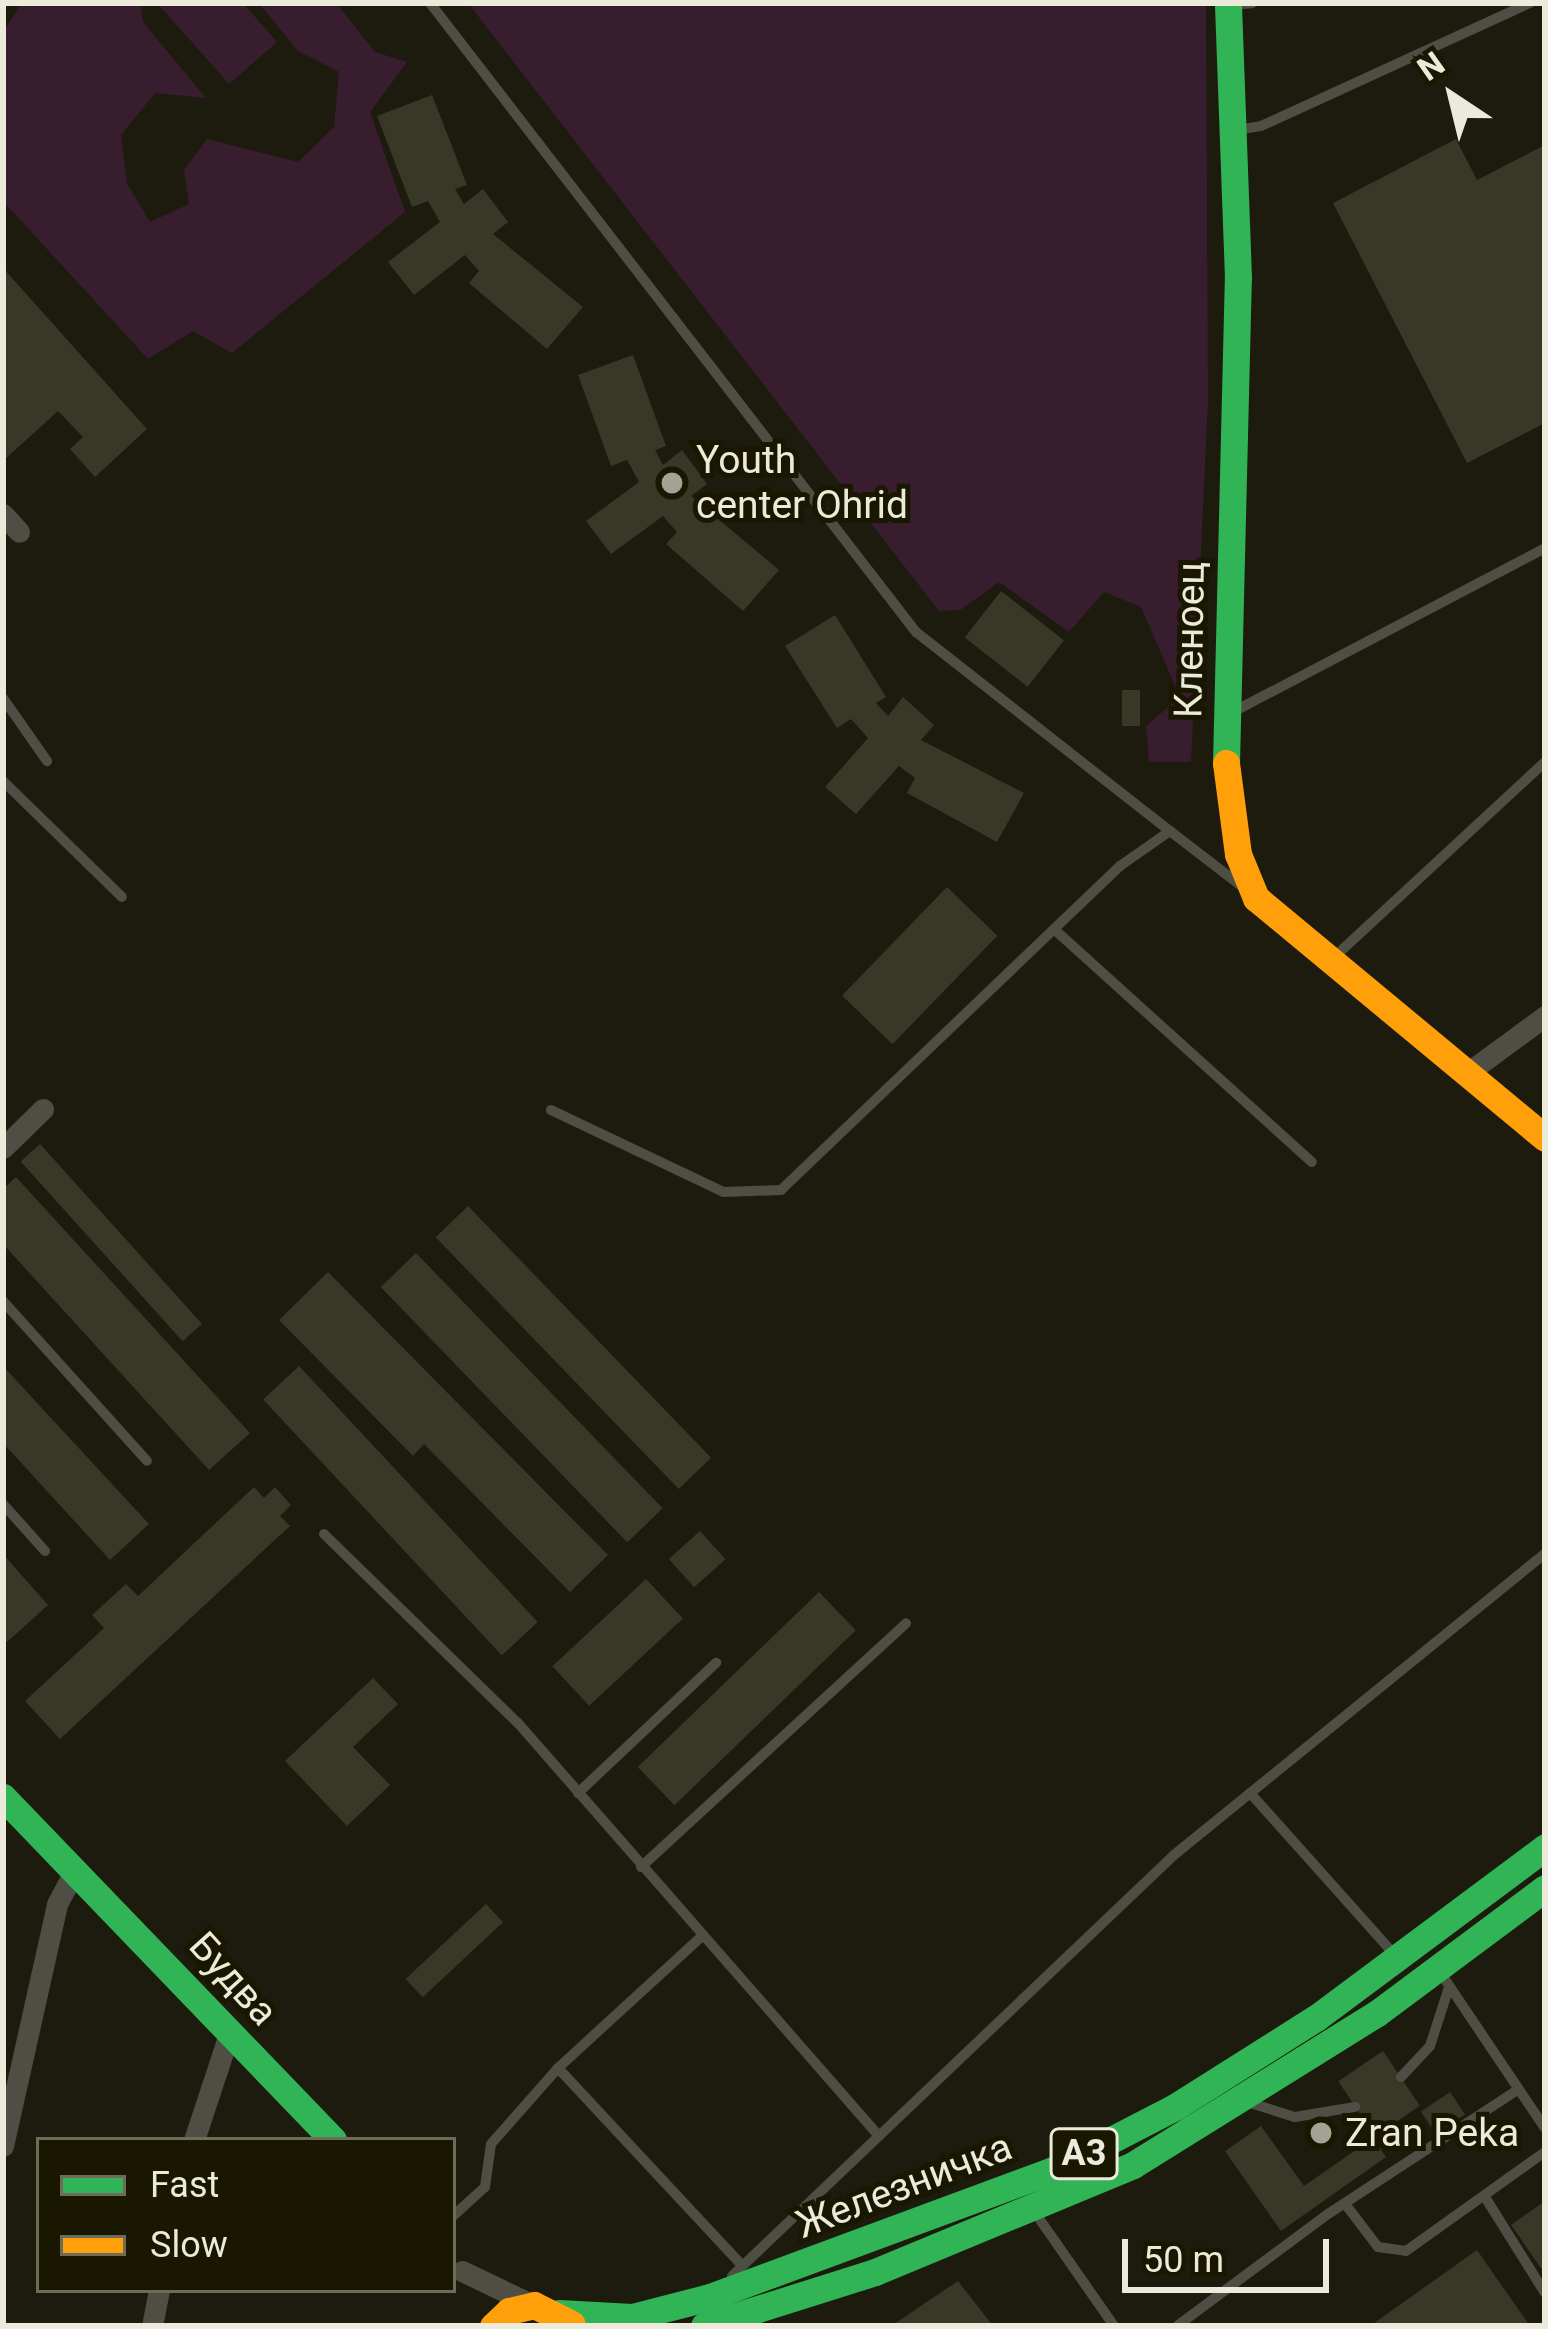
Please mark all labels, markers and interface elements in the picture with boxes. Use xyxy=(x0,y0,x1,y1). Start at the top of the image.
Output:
north arrow xyxy=(1392,36,1512,156)
text: N xyxy=(1410,43,1452,89)
place label: Youth center Ohrid xyxy=(696,438,908,529)
marker: Youth center Ohrid xyxy=(659,470,685,496)
street label: Кленоец xyxy=(1165,561,1215,719)
street label: Будва xyxy=(179,1923,287,2035)
place label: Zran Peka xyxy=(1345,2110,1519,2156)
marker: Zran Peka xyxy=(1308,2120,1334,2146)
street label: Железничка xyxy=(790,2123,1018,2249)
road number: A3 xyxy=(1048,2124,1120,2184)
legend xyxy=(36,2137,456,2293)
text: Fast xyxy=(150,2164,219,2206)
scale bar xyxy=(1128,2215,1335,2289)
text: Slow xyxy=(150,2224,228,2266)
text: 50 m xyxy=(1143,2239,1224,2281)

